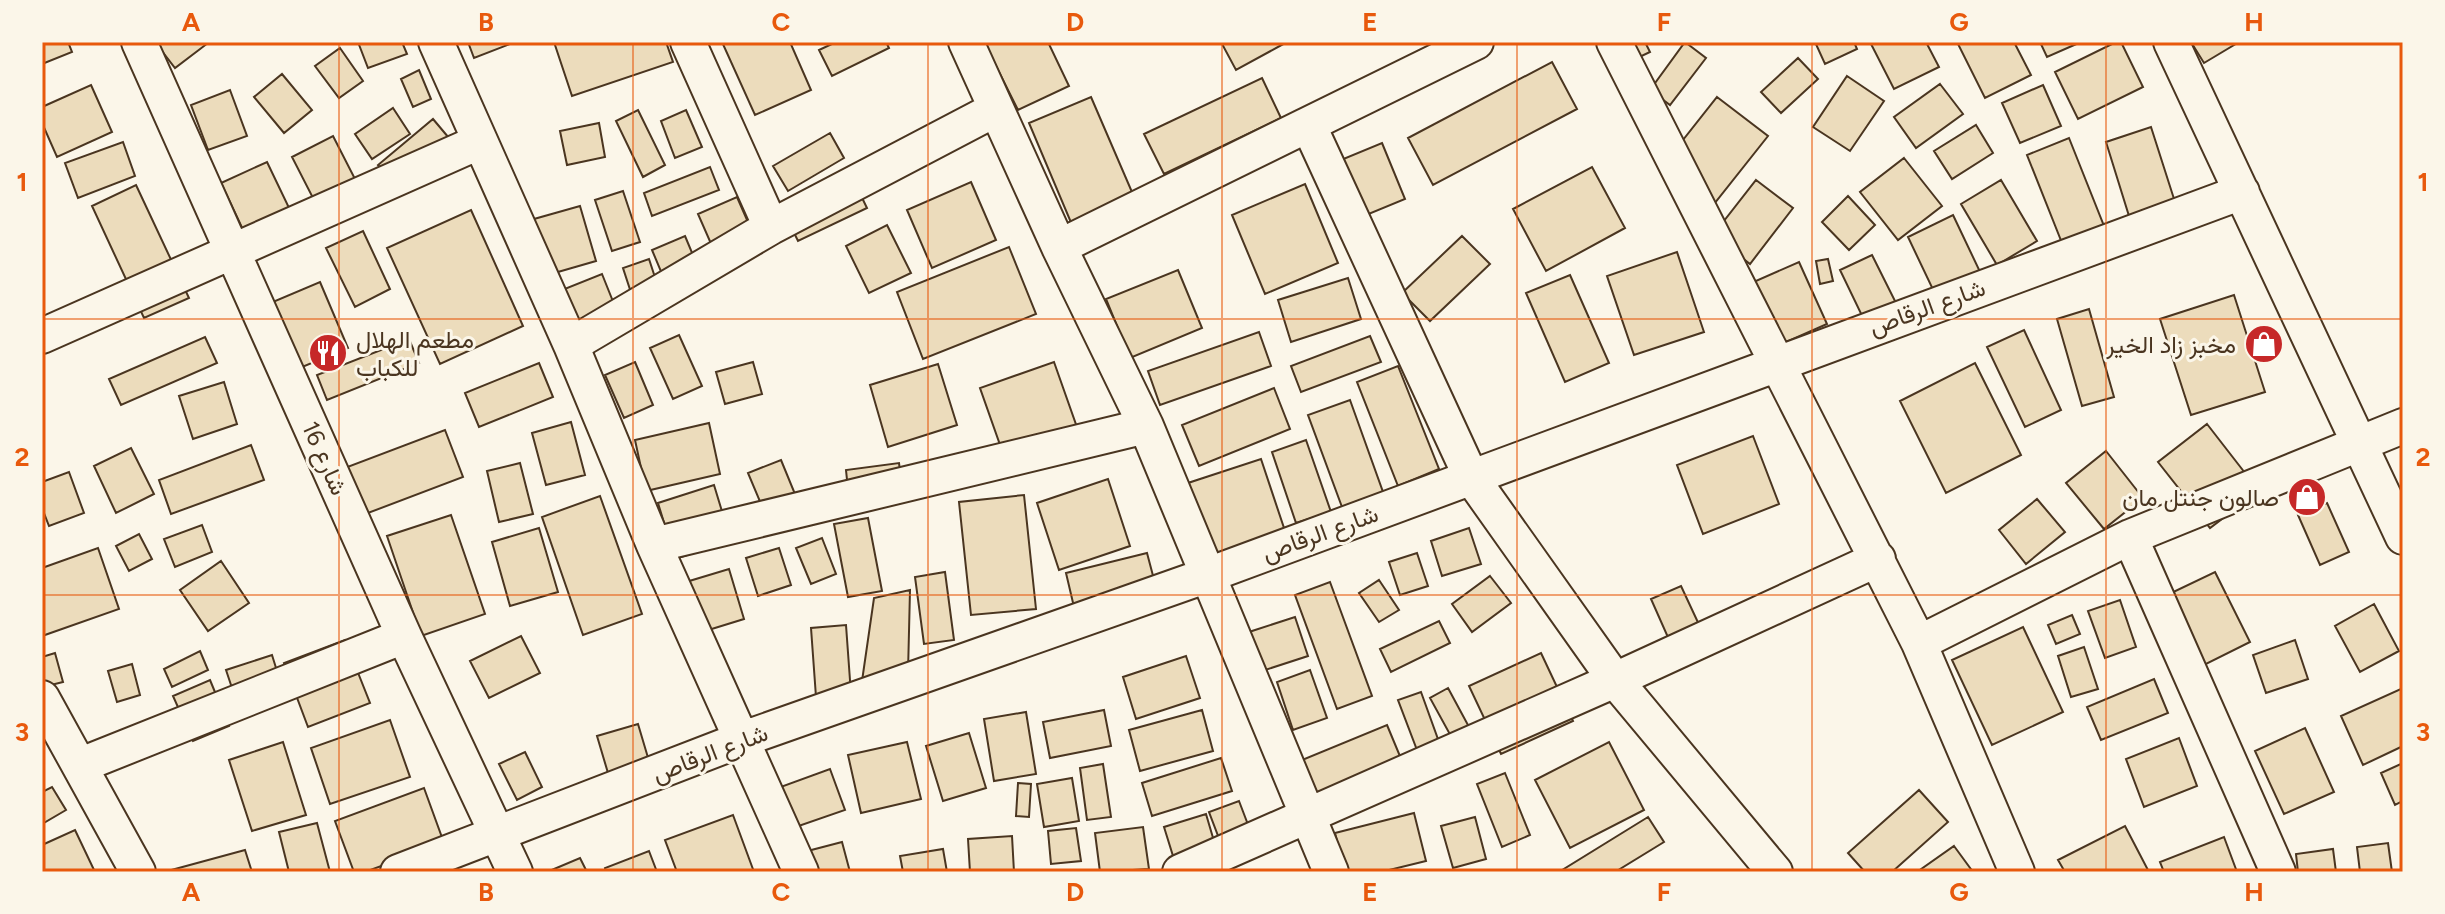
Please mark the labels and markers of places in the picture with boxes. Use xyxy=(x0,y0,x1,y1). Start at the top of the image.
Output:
shop icon: مخبز زاد الخير xyxy=(2243,323,2285,365)
place label: مطعم الهلال للكباب xyxy=(356,325,474,382)
place label: مخبز زاد الخير xyxy=(2105,330,2236,360)
restaurant icon: مطعم الهلال للكباب xyxy=(307,332,349,374)
shop icon: صالون جنتل مان xyxy=(2286,476,2328,518)
place label: صالون جنتل مان xyxy=(2122,483,2279,513)

